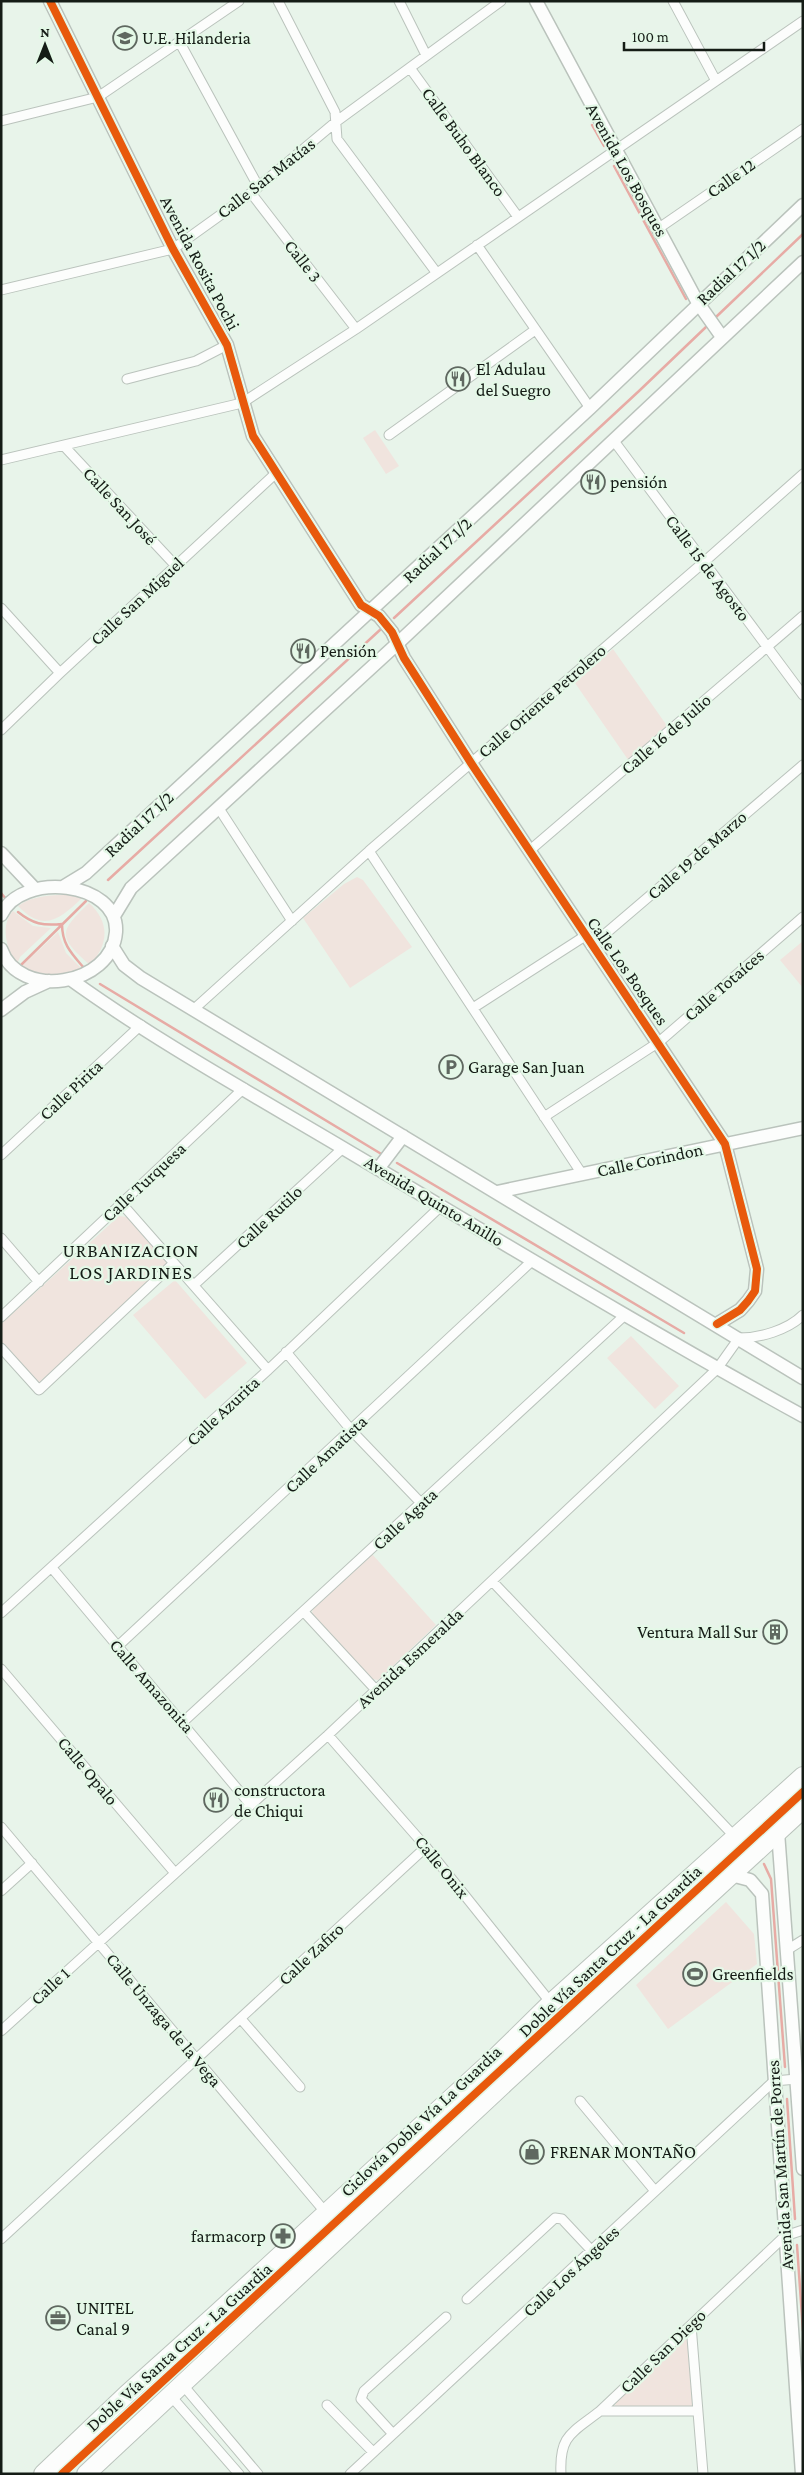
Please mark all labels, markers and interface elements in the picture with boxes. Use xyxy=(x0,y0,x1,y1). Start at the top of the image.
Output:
north arrow xyxy=(20,20,70,70)
scale bar xyxy=(624,20,764,52)
text: N xyxy=(40,24,50,40)
school or university icon: U.E. Hilanderia xyxy=(112,25,138,51)
place label: U.E. Hilanderia xyxy=(142,28,251,48)
text: 100 m xyxy=(632,29,669,45)
street label: Calle Buho Blanco xyxy=(418,84,510,200)
street label: Avenida Los Bosques xyxy=(582,100,672,240)
street label: Calle San Matías xyxy=(213,134,319,222)
street label: Calle 12 xyxy=(703,154,759,202)
street label: Avenida Rosita Pochi xyxy=(156,193,244,334)
street label: Radial 17 1/2 xyxy=(692,235,770,309)
street label: Calle 3 xyxy=(280,236,326,286)
place label: El Adulau del Suegro xyxy=(476,359,551,400)
restaurant icon: El Adulau del Suegro xyxy=(445,366,471,392)
street label: Calle San José xyxy=(79,463,161,549)
restaurant icon: pensión xyxy=(580,469,606,495)
place label: pensión xyxy=(610,472,668,492)
street label: Calle 15 de Agosto xyxy=(662,511,754,625)
street label: Radial 17 1/2 xyxy=(398,513,476,587)
street label: Calle San Miguel xyxy=(86,553,188,649)
restaurant icon: Pensión xyxy=(290,638,316,664)
street label: Calle Oriente Petrolero xyxy=(474,640,610,762)
place label: Pensión xyxy=(320,641,377,661)
street label: Calle 16 de Julio xyxy=(617,690,715,778)
street label: Radial 17 1/2 xyxy=(100,787,178,861)
street label: Calle 19 de Marzo xyxy=(643,806,751,904)
street label: Calle Los Bosques xyxy=(583,913,673,1029)
street label: Calle Totaíces xyxy=(680,945,768,1025)
parking icon: Garage San Juan xyxy=(438,1054,464,1080)
street label: Calle Pirita xyxy=(35,1056,107,1124)
place label: Garage San Juan xyxy=(468,1057,585,1077)
street label: Calle Turquesa xyxy=(98,1138,190,1226)
street label: Calle Corindon xyxy=(595,1139,705,1181)
street label: Avenida Quinto Anillo xyxy=(361,1152,507,1250)
street label: Calle Rutilo xyxy=(232,1181,306,1253)
district label: URBANIZACION LOS JARDINES xyxy=(63,1240,199,1283)
street label: Calle Azurita xyxy=(182,1372,264,1450)
street label: Calle Amatista xyxy=(281,1411,371,1497)
street label: Calle Agata xyxy=(369,1484,441,1554)
street label: Avenida Esmeralda xyxy=(353,1604,467,1712)
building icon: Ventura Mall Sur xyxy=(762,1619,788,1645)
place label: Ventura Mall Sur xyxy=(637,1622,759,1642)
street label: Calle Amazonita xyxy=(106,1635,198,1737)
street label: Calle Opalo xyxy=(54,1733,122,1809)
place label: constructora de Chiqui xyxy=(234,1780,326,1821)
restaurant icon: constructora de Chiqui xyxy=(203,1787,229,1813)
street label: Calle Onix xyxy=(411,1832,474,1903)
street label: Doble Vía Santa Cruz - La Guardia xyxy=(514,1861,706,2041)
street label: Calle Zafiro xyxy=(274,1919,348,1989)
street label: Calle Únzaga de la Vega xyxy=(102,1949,226,2091)
sports icon: Greenfields xyxy=(682,1961,708,1987)
street label: Calle 1 xyxy=(27,1963,73,2009)
place label: Greenfields xyxy=(712,1964,794,1984)
street label: Ciclovía Doble Vía La Guardia xyxy=(337,2041,505,2201)
street label: Avenida San Martín de Porres xyxy=(763,2059,797,2271)
shop icon: FRENAR MONTAÑO xyxy=(519,2139,545,2165)
place label: FRENAR MONTAÑO xyxy=(550,2142,696,2162)
street label: Calle Los Ángeles xyxy=(519,2221,623,2321)
pharmacy icon: farmacorp xyxy=(270,2223,296,2249)
place label: farmacorp xyxy=(191,2226,266,2246)
street label: Doble Vía Santa Cruz - La Guardia xyxy=(82,2258,276,2436)
place label: UNITEL Canal 9 xyxy=(76,2298,134,2339)
office icon: UNITEL Canal 9 xyxy=(45,2305,71,2331)
street label: Calle San Diego xyxy=(616,2305,710,2397)

